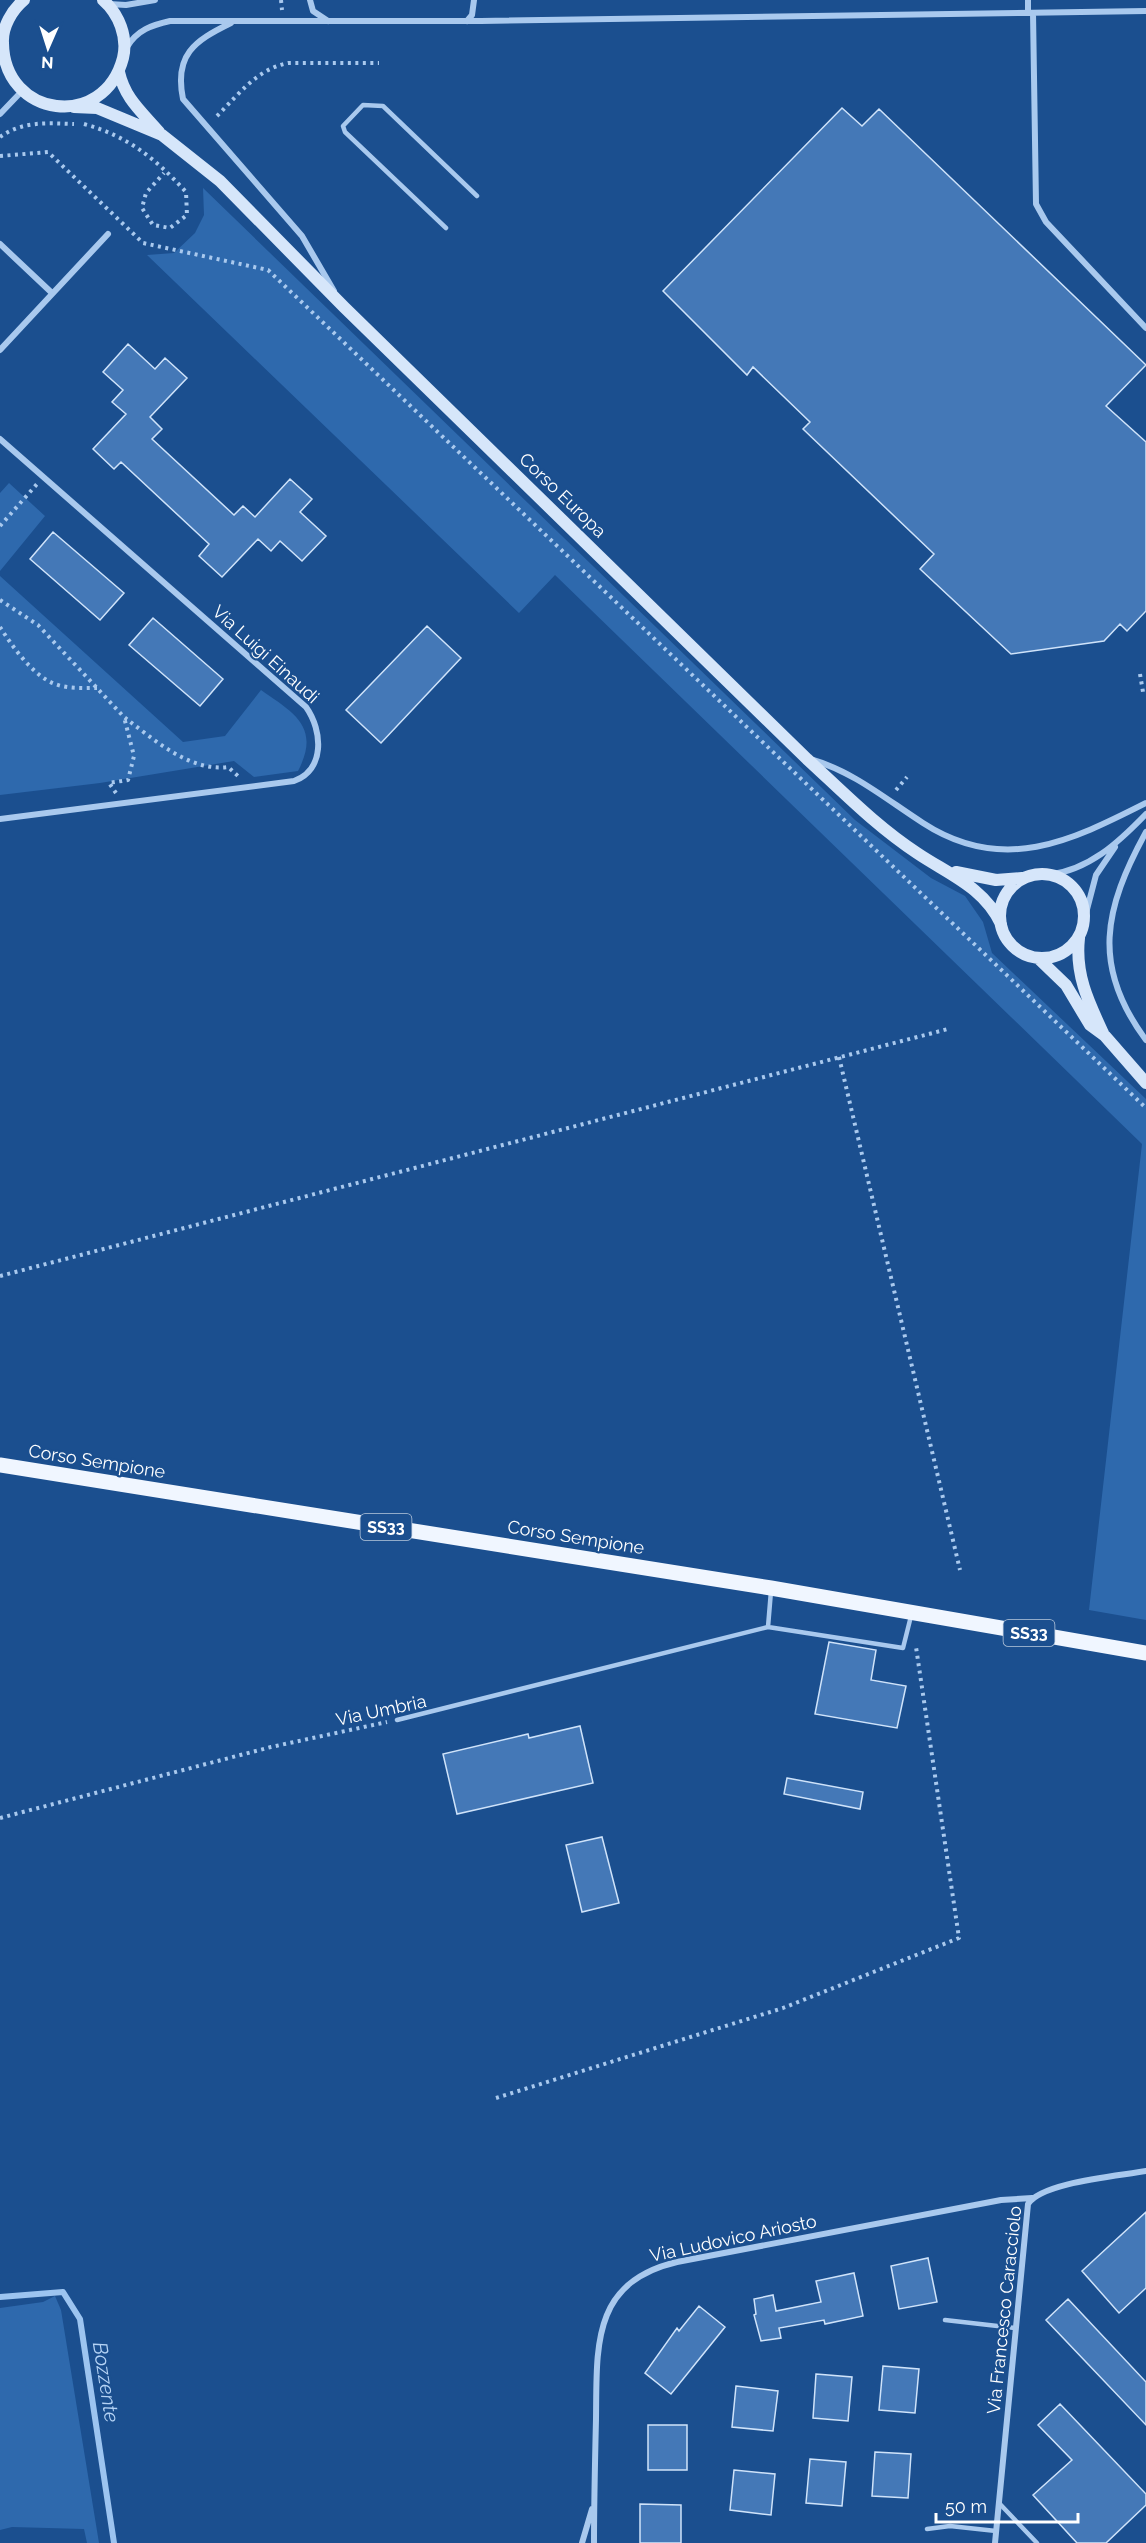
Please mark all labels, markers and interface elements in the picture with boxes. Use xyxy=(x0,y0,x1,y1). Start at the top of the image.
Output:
north arrow xyxy=(18,18,78,78)
text: N xyxy=(41,53,54,72)
street label: Corso Europa xyxy=(515,448,611,542)
street label: Via Luigi Einaudi xyxy=(208,601,324,707)
street label: Corso Sempione xyxy=(27,1440,167,1482)
road number: SS33 xyxy=(360,1514,412,1540)
street label: Corso Sempione xyxy=(506,1516,646,1558)
road number: SS33 xyxy=(1004,1620,1054,1646)
street label: Via Umbria xyxy=(334,1690,428,1730)
street label: Via Francesco Caracciolo xyxy=(983,2205,1025,2415)
street label: Via Ludovico Ariosto xyxy=(648,2210,818,2266)
water label: Bozzente xyxy=(88,2340,124,2424)
scale bar xyxy=(936,2486,1078,2524)
text: 50 m xyxy=(945,2496,987,2517)

